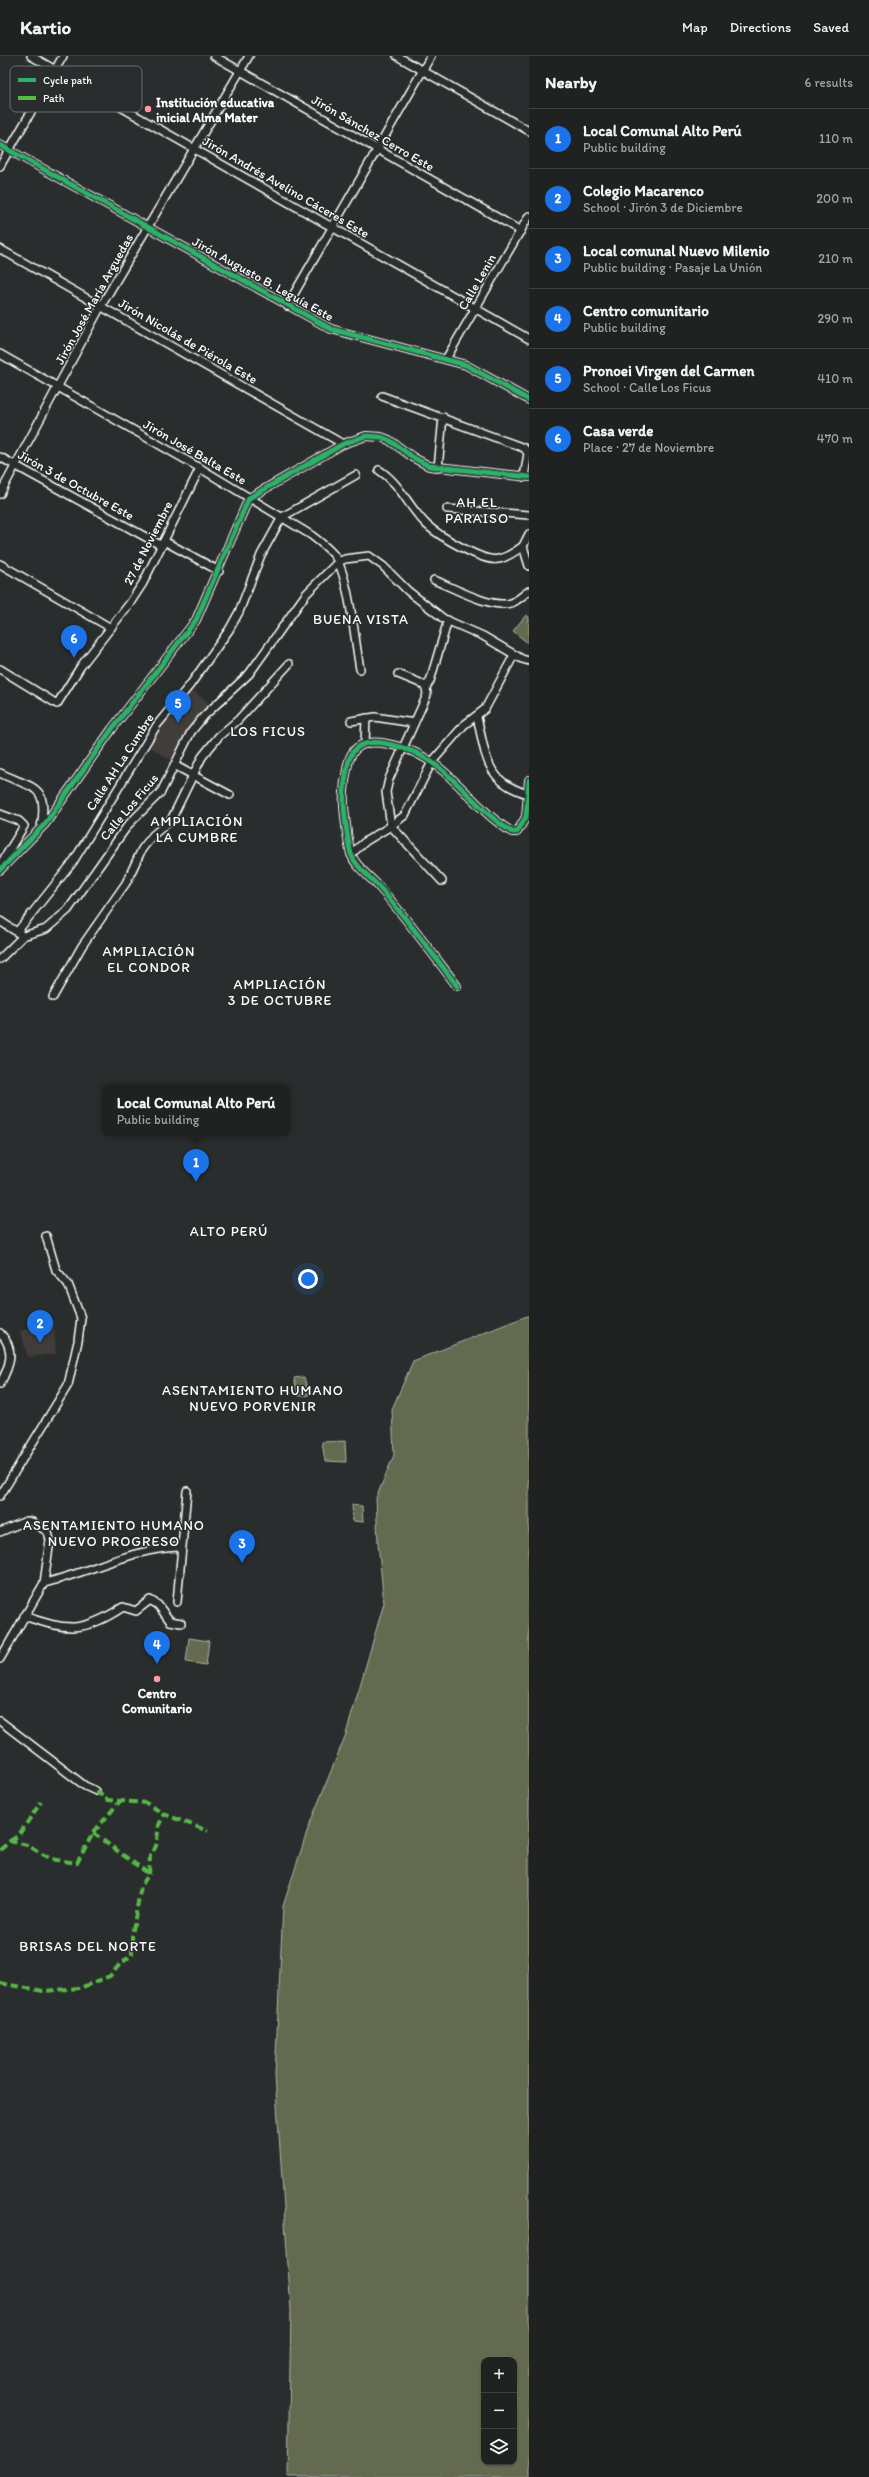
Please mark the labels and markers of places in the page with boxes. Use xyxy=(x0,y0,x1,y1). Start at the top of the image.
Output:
place label: Institución educativa inicial Alma Mater xyxy=(156,95,275,125)
marker: Institución educativa inicial Alma Mater xyxy=(143,104,153,114)
pin: 6 xyxy=(61,625,87,658)
pin: 5 xyxy=(165,690,191,723)
pin: 1 xyxy=(183,1149,209,1182)
pin: 2 xyxy=(27,1310,53,1343)
pin: 3 xyxy=(229,1530,255,1563)
pin: 4 xyxy=(144,1631,170,1664)
marker: Centro Comunitario xyxy=(152,1674,162,1684)
place label: Centro Comunitario xyxy=(122,1686,192,1716)

